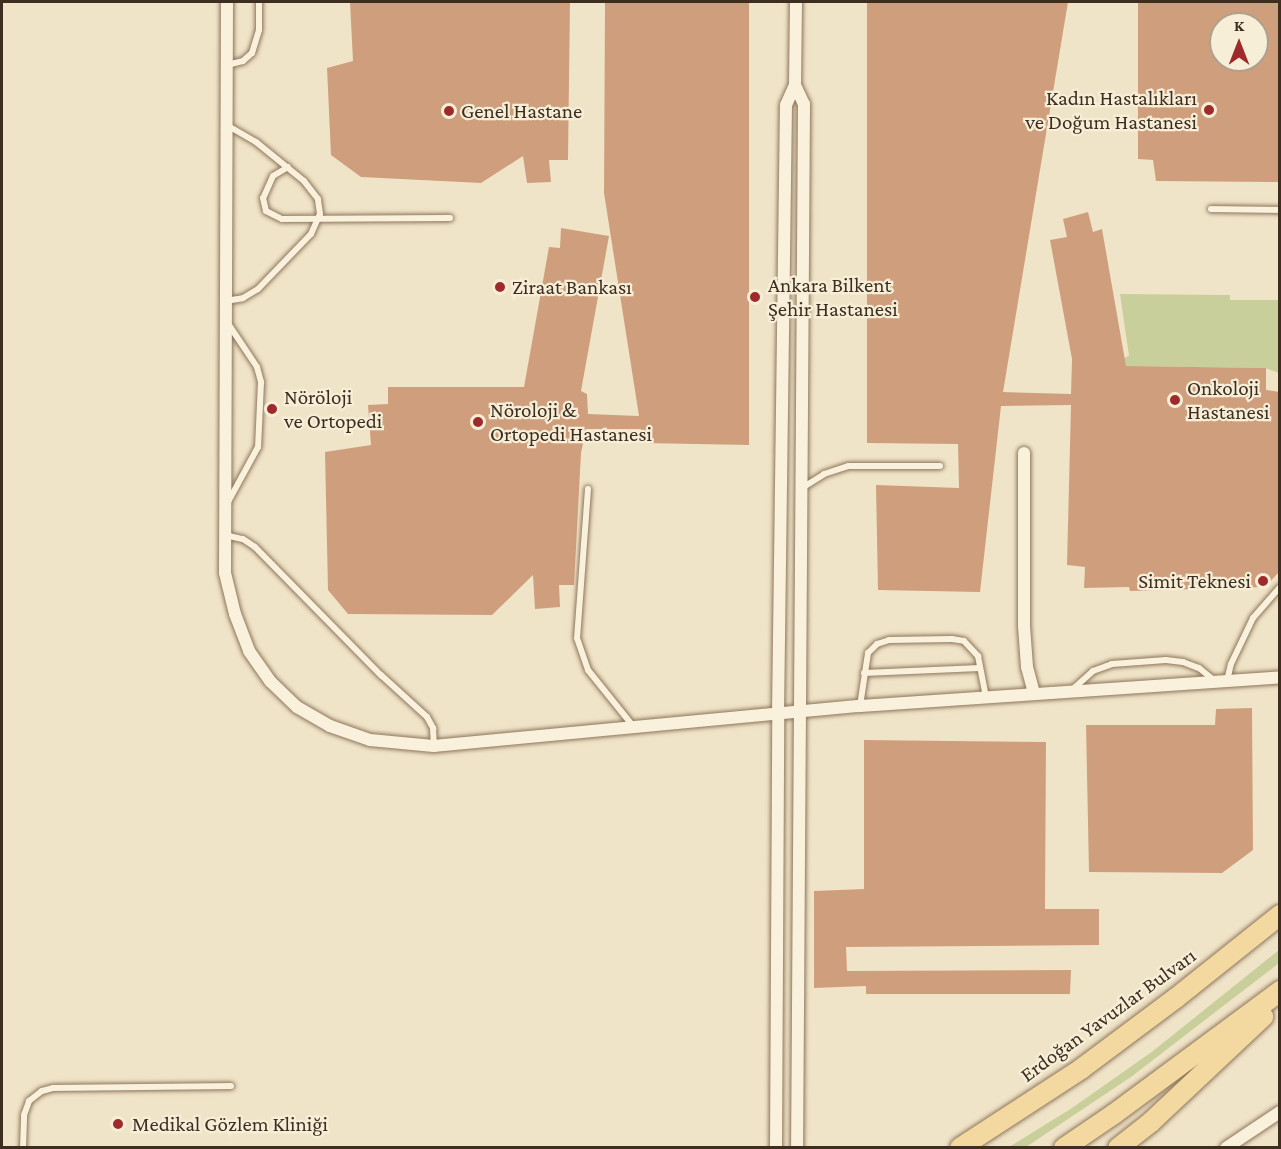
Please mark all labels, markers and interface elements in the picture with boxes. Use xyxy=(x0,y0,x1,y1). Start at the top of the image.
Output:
north arrow xyxy=(1209,12,1269,72)
text: K xyxy=(1234,17,1244,34)
place label: Kadın Hastalıkları ve Doğum Hastanesi xyxy=(1025,85,1197,135)
place label: Genel Hastane xyxy=(461,98,582,124)
marker: Kadın Hastalıkları ve Doğum Hastanesi xyxy=(1202,103,1216,117)
marker: Genel Hastane xyxy=(442,104,456,118)
place label: Ankara Bilkent Şehir Hastanesi xyxy=(768,272,898,322)
place label: Ziraat Bankası xyxy=(512,274,632,300)
marker: Ziraat Bankası xyxy=(493,280,507,294)
marker: Ankara Bilkent Şehir Hastanesi xyxy=(746,288,764,306)
place label: Onkoloji Hastanesi xyxy=(1187,375,1270,425)
place label: Nöröloji ve Ortopedi xyxy=(284,384,382,434)
marker: Onkoloji Hastanesi xyxy=(1168,393,1182,407)
place label: Nöroloji & Ortopedi Hastanesi xyxy=(490,397,652,447)
marker: Nöröloji ve Ortopedi xyxy=(265,402,279,416)
marker: Nöroloji & Ortopedi Hastanesi xyxy=(471,415,485,429)
place label: Simit Teknesi xyxy=(1138,568,1251,594)
marker: Simit Teknesi xyxy=(1256,574,1270,588)
street label: Erdoğan Yavuzlar Bulvarı xyxy=(1015,943,1201,1087)
place label: Medikal Gözlem Kliniği xyxy=(132,1111,328,1137)
marker: Medikal Gözlem Kliniği xyxy=(109,1115,127,1133)

